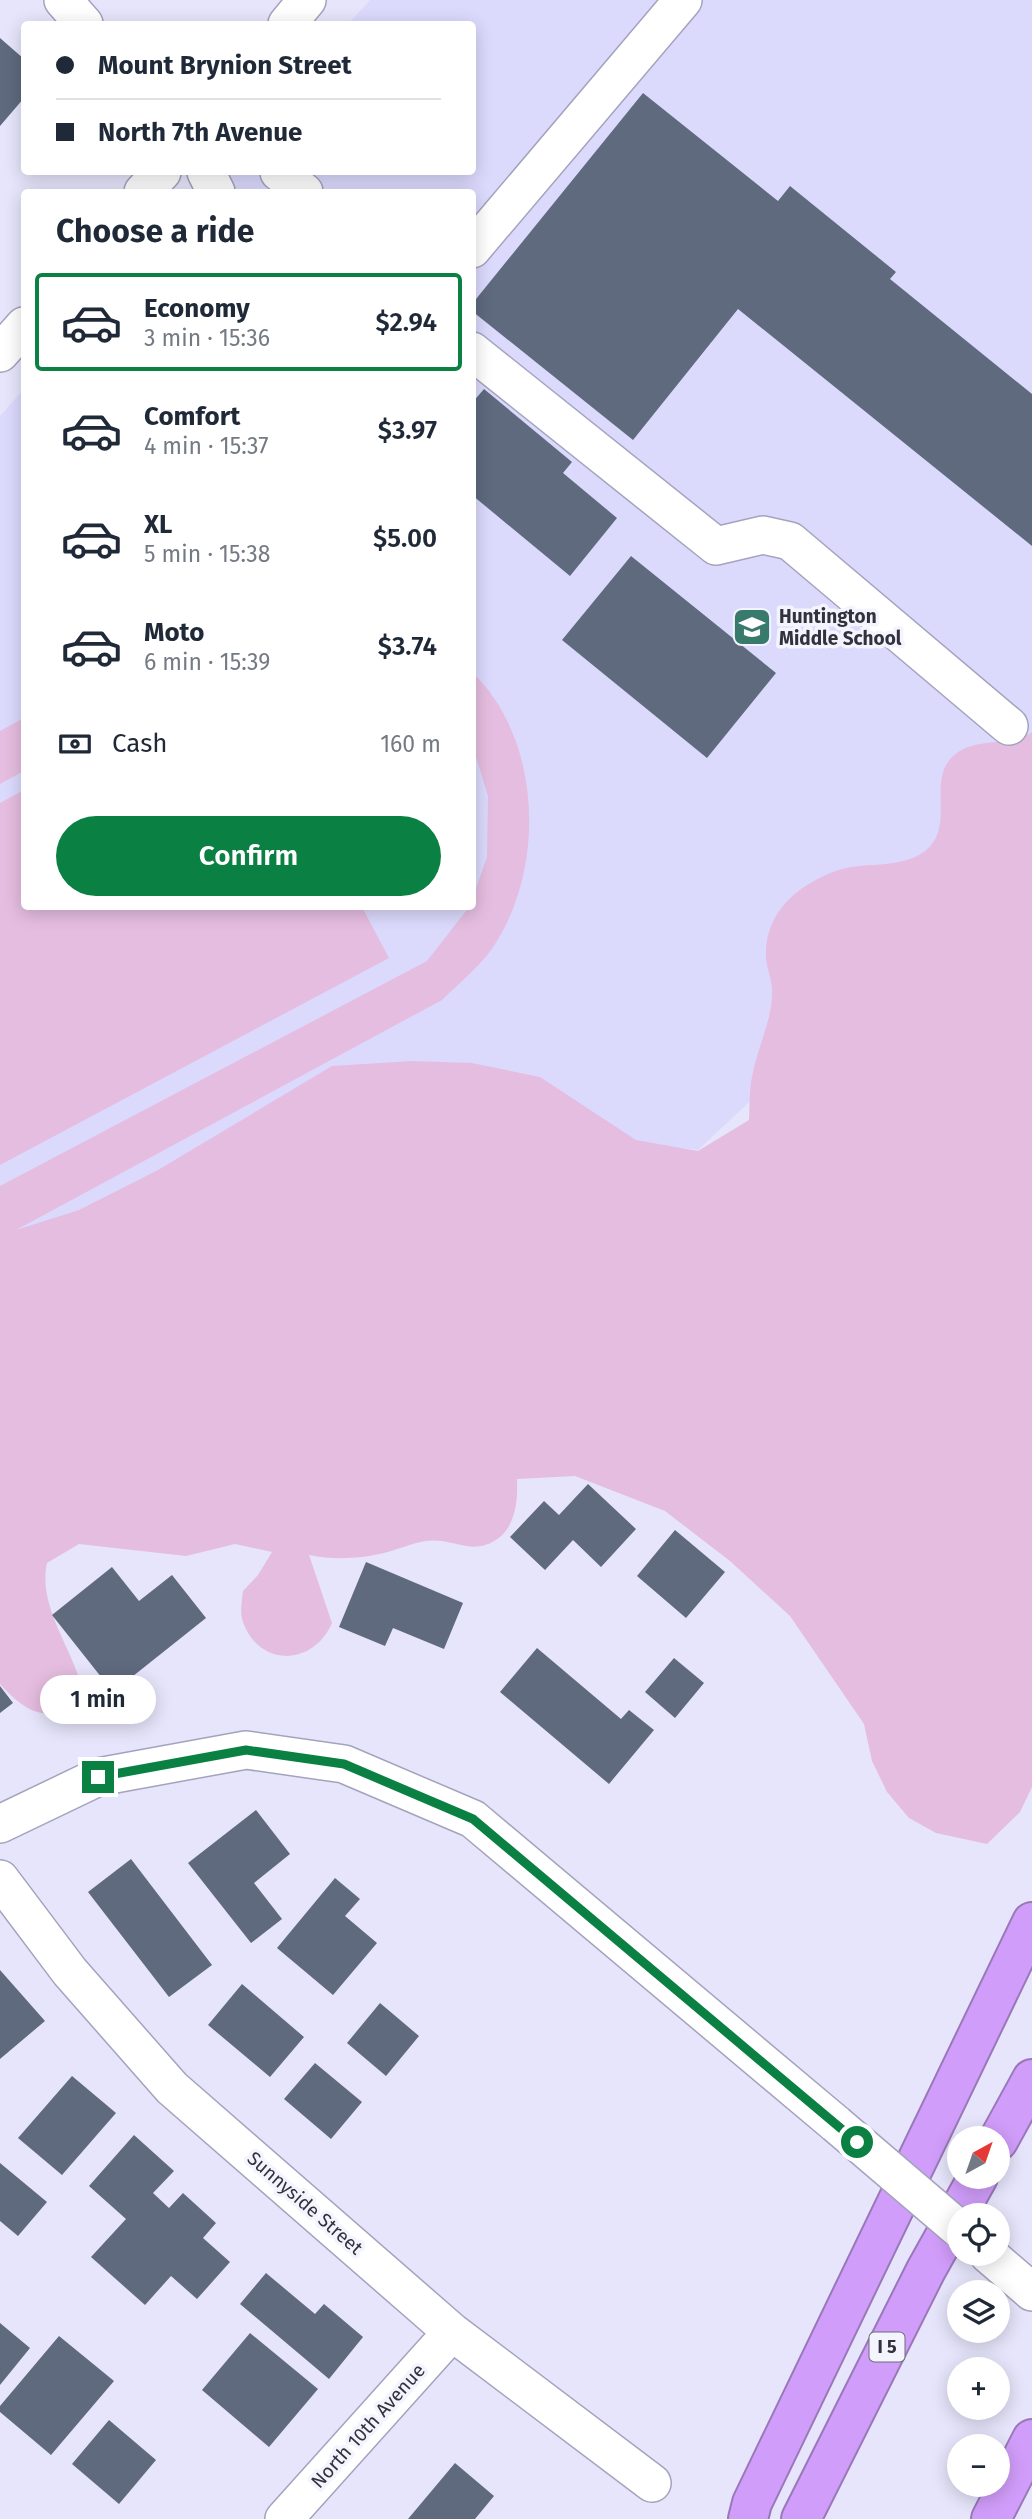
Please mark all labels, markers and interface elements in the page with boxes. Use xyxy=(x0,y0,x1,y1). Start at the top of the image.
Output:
text: Mount Brynion Street xyxy=(98,50,352,81)
text: North 7th Avenue xyxy=(98,117,302,148)
text: Choose a ride xyxy=(56,212,254,250)
icon: car xyxy=(60,291,123,354)
text: Economy xyxy=(144,293,250,324)
text: $2.94 xyxy=(376,307,437,338)
text: 3 min · 15:36 xyxy=(144,324,270,352)
icon: car xyxy=(60,399,123,462)
text: Comfort xyxy=(144,401,240,432)
text: $3.97 xyxy=(378,415,437,446)
text: 4 min · 15:37 xyxy=(144,432,269,460)
icon: car xyxy=(60,507,123,570)
text: XL xyxy=(144,509,172,540)
text: $5.00 xyxy=(373,523,437,554)
text: 5 min · 15:38 xyxy=(144,540,270,568)
place label: Huntington Middle School xyxy=(779,605,902,650)
school or university icon: Huntington Middle School xyxy=(731,606,773,648)
icon: car xyxy=(60,615,123,678)
text: Moto xyxy=(144,617,204,648)
text: $3.74 xyxy=(378,631,437,662)
text: 6 min · 15:39 xyxy=(144,648,270,676)
icon: cash xyxy=(56,725,94,763)
text: Cash xyxy=(112,728,168,759)
text: 160 m xyxy=(380,730,441,758)
button: Confirm xyxy=(56,816,441,896)
callout: 1 min xyxy=(40,1676,156,1724)
text: 1 min xyxy=(70,1685,126,1713)
route end xyxy=(82,1761,114,1793)
route start xyxy=(841,2126,873,2158)
north arrow xyxy=(947,2126,1010,2189)
map controls xyxy=(947,2126,1010,2497)
street label: Sunnyside Street xyxy=(243,2147,367,2259)
button: locate xyxy=(947,2203,1010,2266)
button: layers xyxy=(947,2280,1010,2343)
road number: I 5 xyxy=(870,2332,904,2362)
button: + xyxy=(947,2357,1010,2420)
street label: North 10th Avenue xyxy=(306,2359,430,2493)
button: − xyxy=(947,2434,1010,2497)

